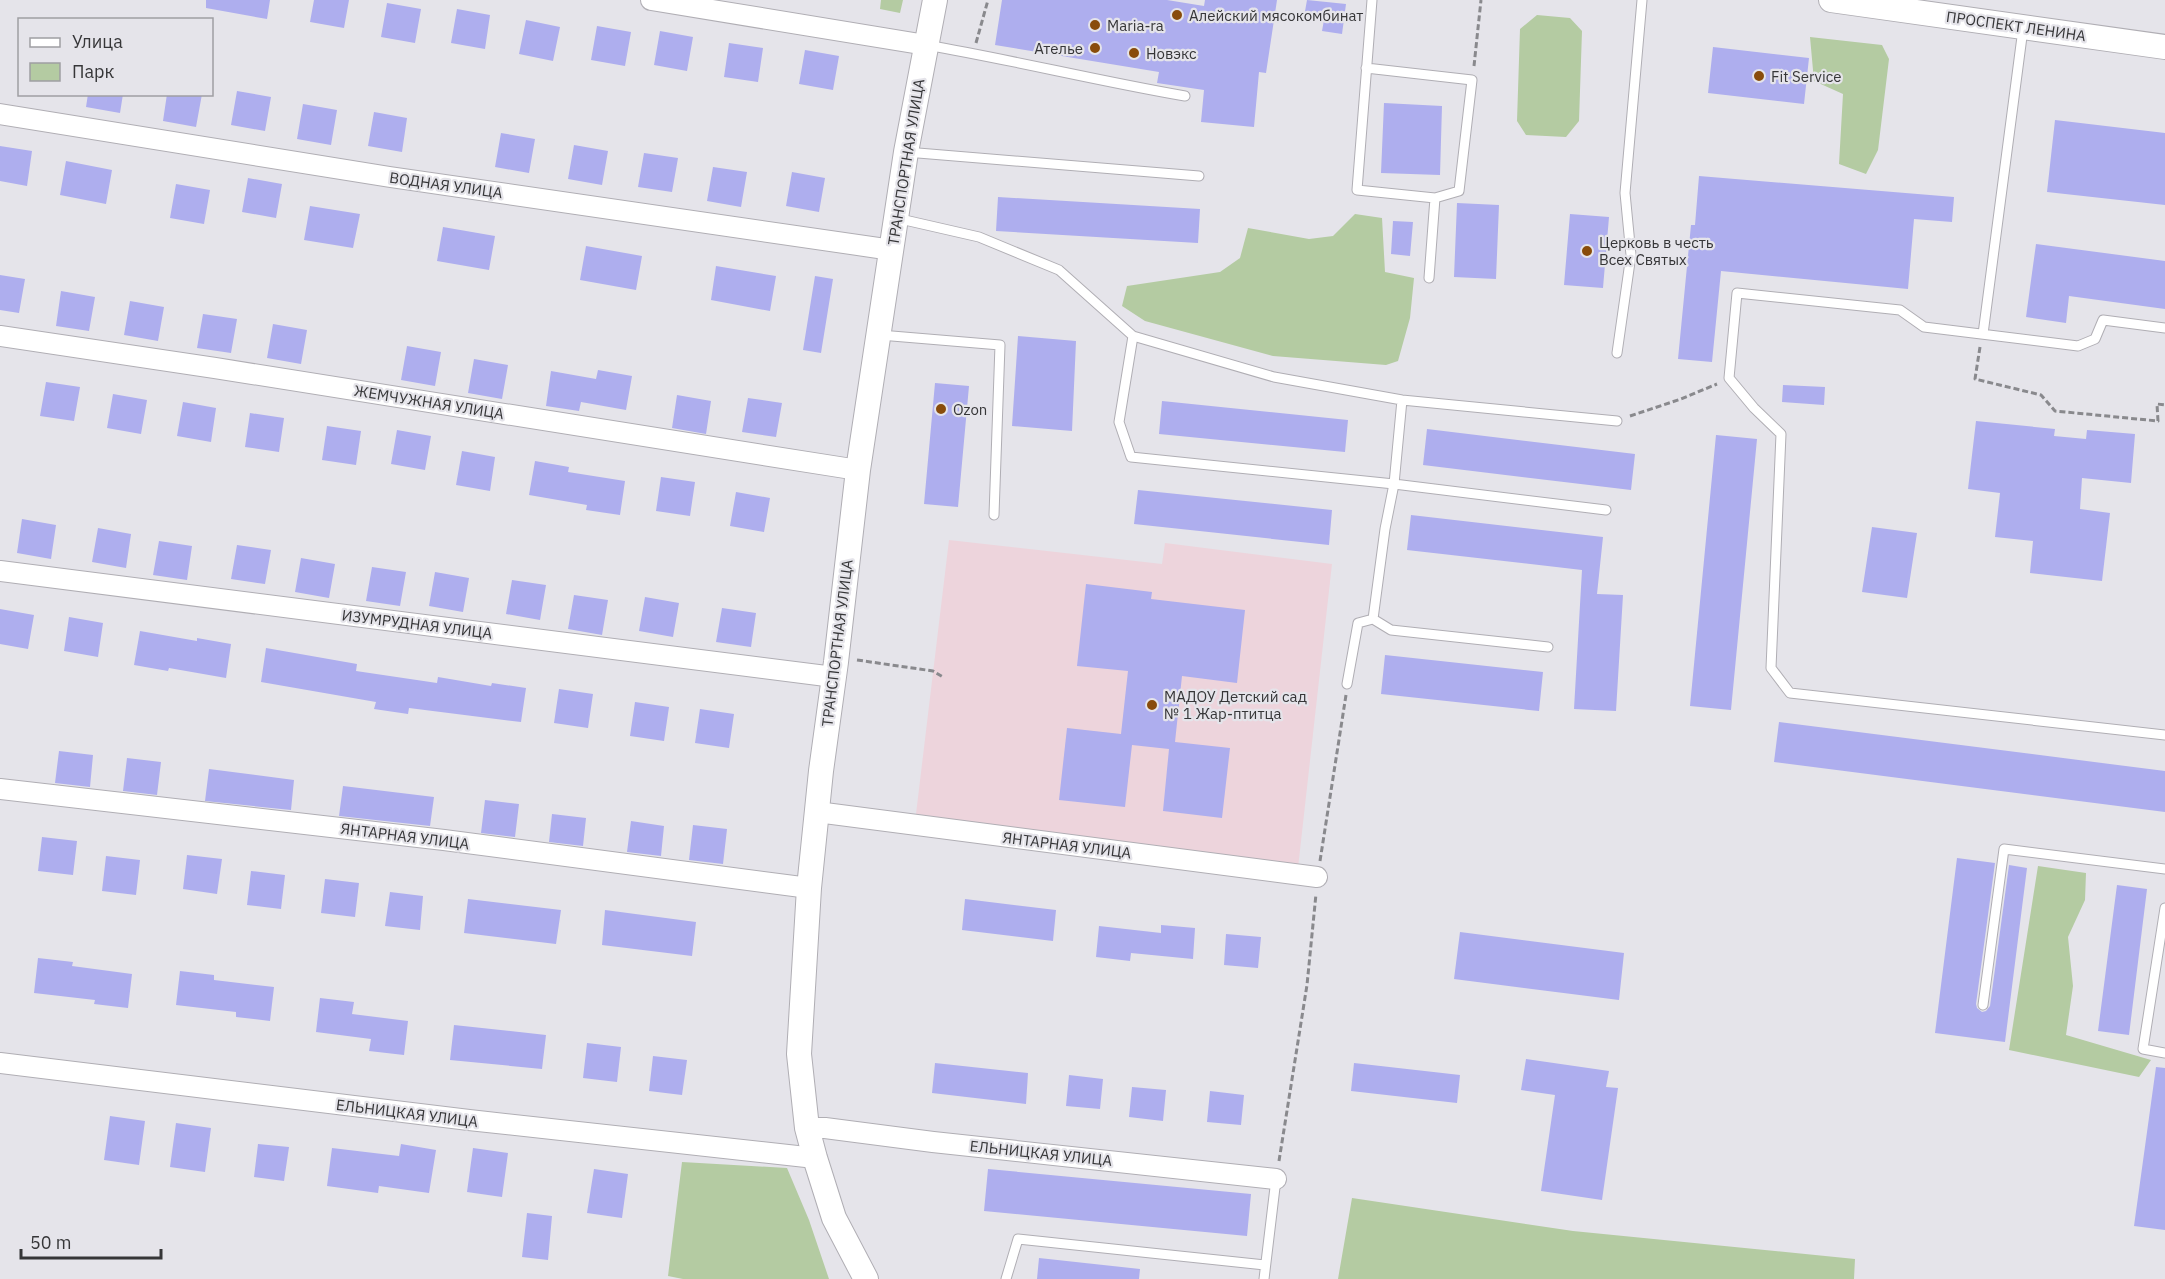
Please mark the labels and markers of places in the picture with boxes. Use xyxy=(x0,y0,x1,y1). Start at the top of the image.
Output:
place label: Алейский мясокомбинат xyxy=(1189,6,1363,25)
marker: Алейский мясокомбинат xyxy=(1170,8,1184,22)
place label: Maria-ra xyxy=(1107,16,1164,35)
marker: Maria-ra xyxy=(1088,18,1102,32)
place label: Ателье xyxy=(1034,39,1083,58)
marker: Ателье xyxy=(1088,41,1102,55)
place label: Новэкс xyxy=(1146,44,1197,63)
marker: Новэкс xyxy=(1127,46,1141,60)
place label: Fit Service xyxy=(1771,67,1841,86)
marker: Fit Service xyxy=(1752,69,1766,83)
place label: Церковь в честь Всех Святых xyxy=(1599,233,1714,269)
marker: Церковь в честь Всех Святых xyxy=(1580,244,1594,258)
place label: Ozon xyxy=(953,400,987,419)
marker: Ozon xyxy=(934,402,948,416)
place label: МАДОУ Детский сад № 1 Жар-птитца xyxy=(1164,687,1307,723)
marker: МАДОУ Детский сад № 1 Жар-птитца xyxy=(1145,698,1159,712)

